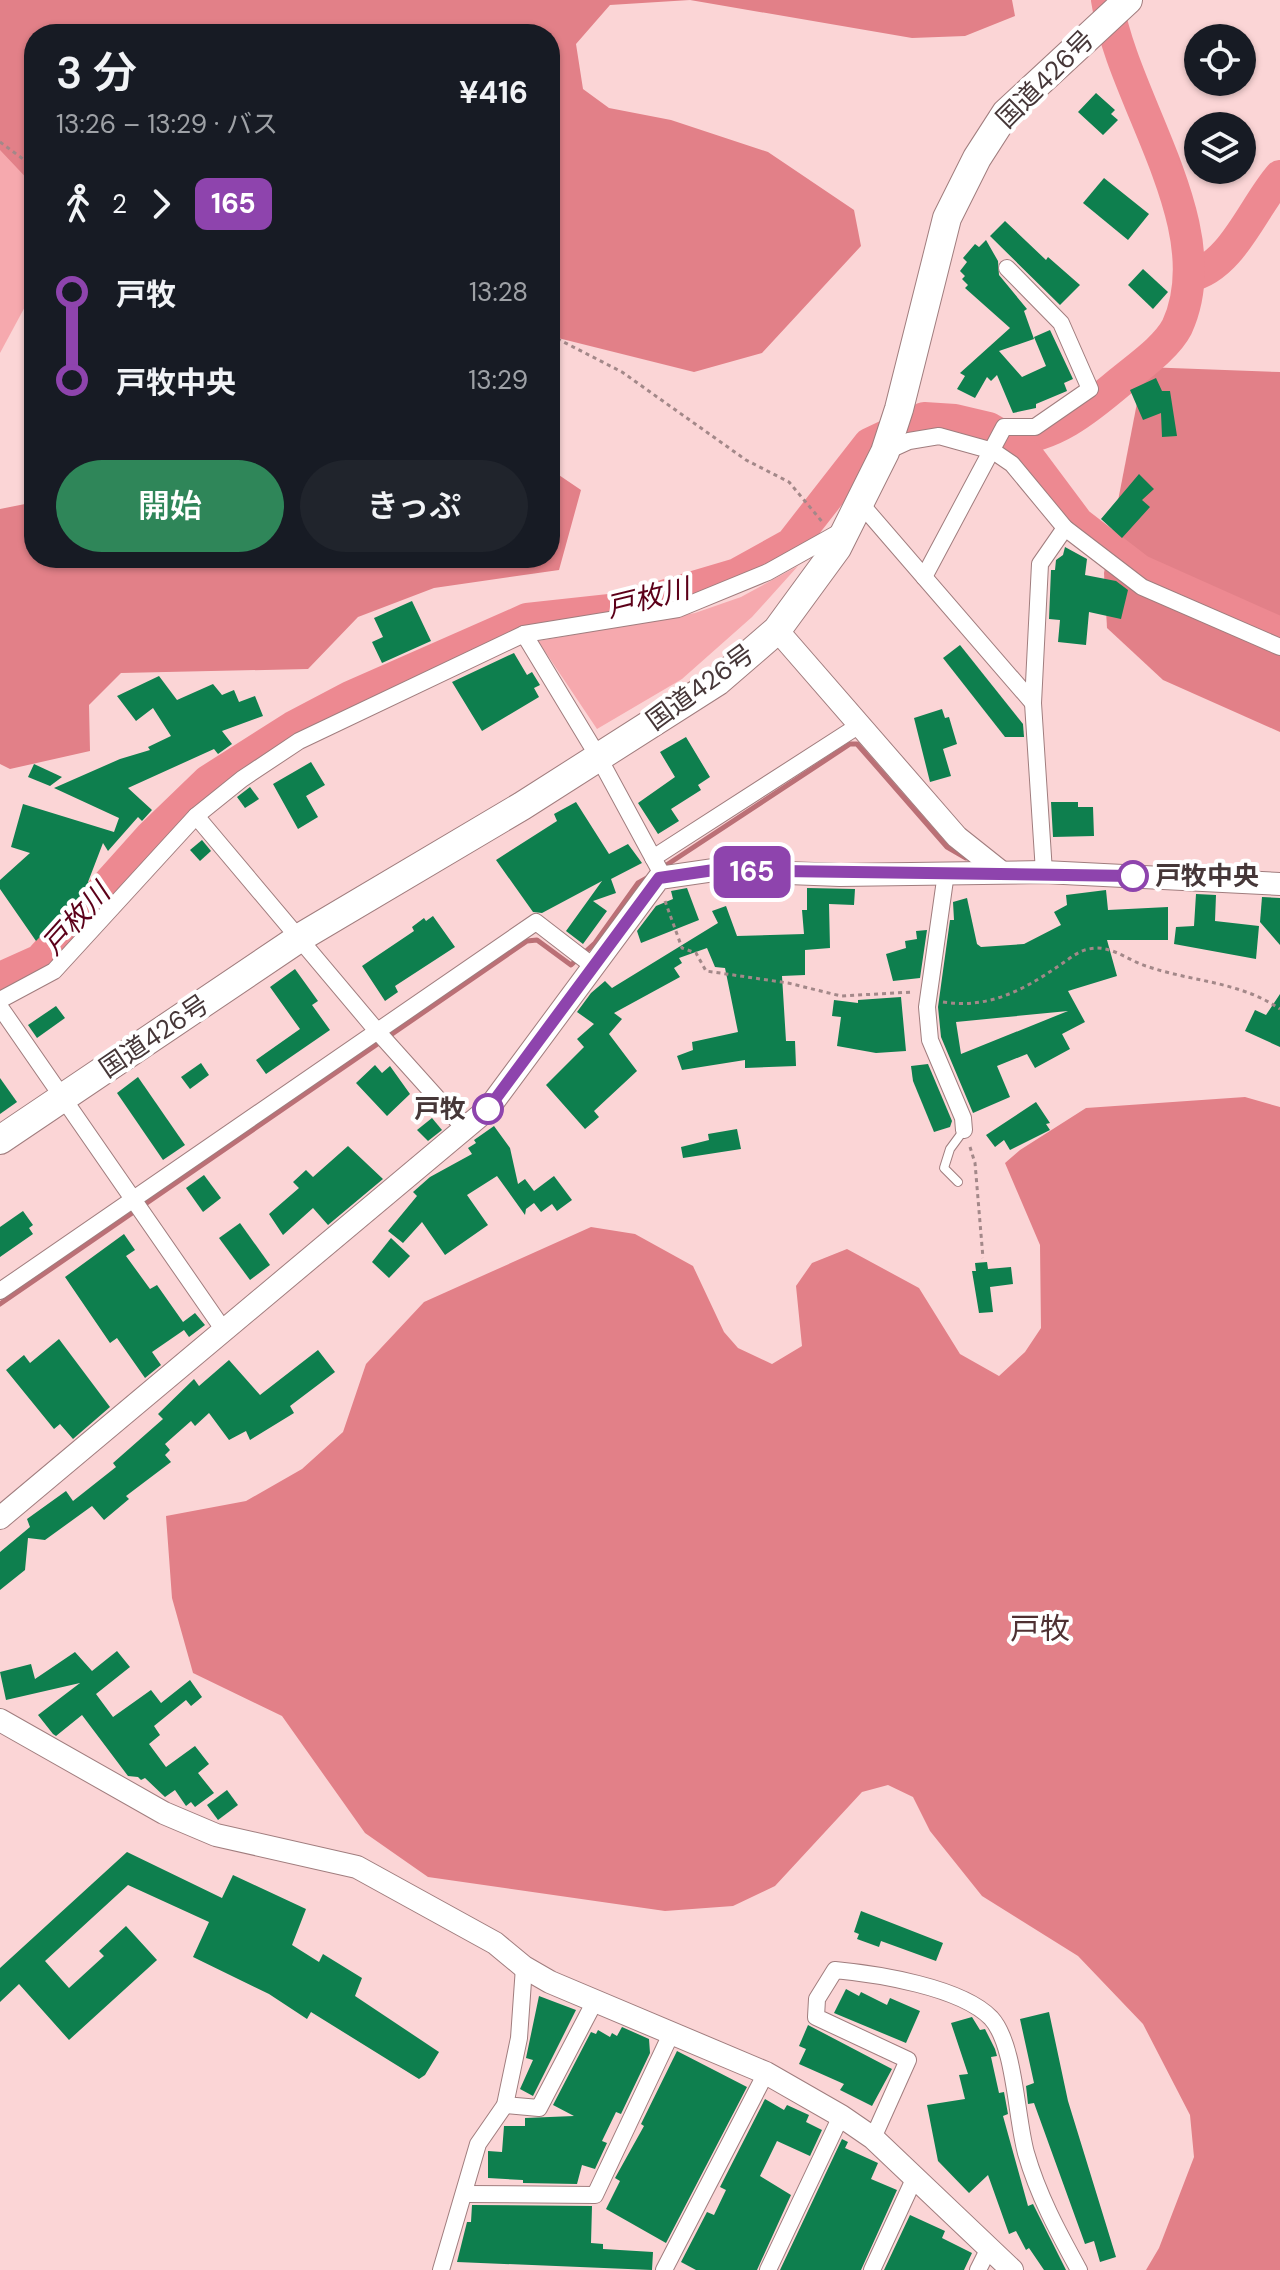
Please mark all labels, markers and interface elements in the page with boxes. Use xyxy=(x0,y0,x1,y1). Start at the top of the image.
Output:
street label: 国道426号 xyxy=(989,23,1101,135)
map controls xyxy=(1184,24,1256,184)
button: locate xyxy=(1184,24,1256,96)
text: 3 分 xyxy=(56,44,137,102)
text: ¥416 xyxy=(459,73,528,112)
text: 13:26 – 13:29 · バス xyxy=(56,107,278,141)
button: layers xyxy=(1184,112,1256,184)
icon: walk xyxy=(56,182,100,226)
icon: forward xyxy=(139,182,183,226)
text: 165 xyxy=(211,185,256,222)
text: 2 xyxy=(112,187,127,221)
text: 戸牧 xyxy=(116,275,176,314)
text: 13:28 xyxy=(469,275,528,309)
text: 戸牧中央 xyxy=(116,363,236,402)
text: 13:29 xyxy=(468,363,528,397)
button: 開始 xyxy=(56,460,284,552)
button: きっぷ xyxy=(300,460,528,552)
water label: 戸枚川 xyxy=(603,569,696,626)
street label: 国道426号 xyxy=(639,636,761,738)
line badge: 165 xyxy=(706,846,798,898)
text: 165 xyxy=(730,853,774,890)
place label: 戸牧中央 xyxy=(1155,859,1259,893)
marker: 戸牧中央 xyxy=(1118,861,1148,891)
water label: 戸枚川 xyxy=(34,873,120,963)
street label: 国道426号 xyxy=(93,987,215,1085)
place label: 戸牧 xyxy=(414,1092,466,1126)
marker: 戸牧 xyxy=(473,1094,503,1124)
district label: 戸牧 xyxy=(1010,1609,1070,1648)

